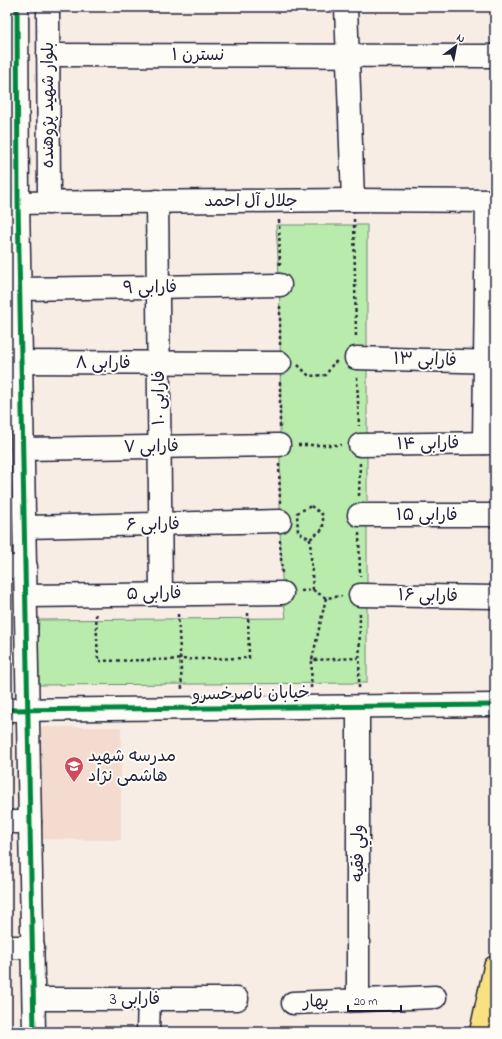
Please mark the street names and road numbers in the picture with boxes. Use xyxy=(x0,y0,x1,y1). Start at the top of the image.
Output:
street label: بلوار شهید پژوهنده xyxy=(36,42,61,168)
street label: نسترن ۱ xyxy=(172,43,224,68)
street label: جلال آل احمد xyxy=(204,189,298,214)
street label: فارابی ۹ xyxy=(123,275,177,301)
street label: فارابی ۱۳ xyxy=(393,346,457,374)
street label: فارابی ۸ xyxy=(75,351,131,376)
street label: فارابی ۱۰ xyxy=(147,370,172,426)
street label: فارابی ۱۴ xyxy=(397,431,459,457)
street label: فارابی ۷ xyxy=(123,434,179,460)
street label: فارابی ۱۵ xyxy=(396,503,458,528)
street label: فارابی ۶ xyxy=(126,512,180,538)
street label: فارابی ۵ xyxy=(126,581,182,607)
street label: فارابی ۱۶ xyxy=(398,583,458,609)
street label: خیابان ناصرخسرو xyxy=(191,680,310,708)
street label: ولي فقيه xyxy=(346,824,372,882)
street label: فارابی 3 xyxy=(110,987,160,1012)
street label: بهار xyxy=(301,989,329,1015)

